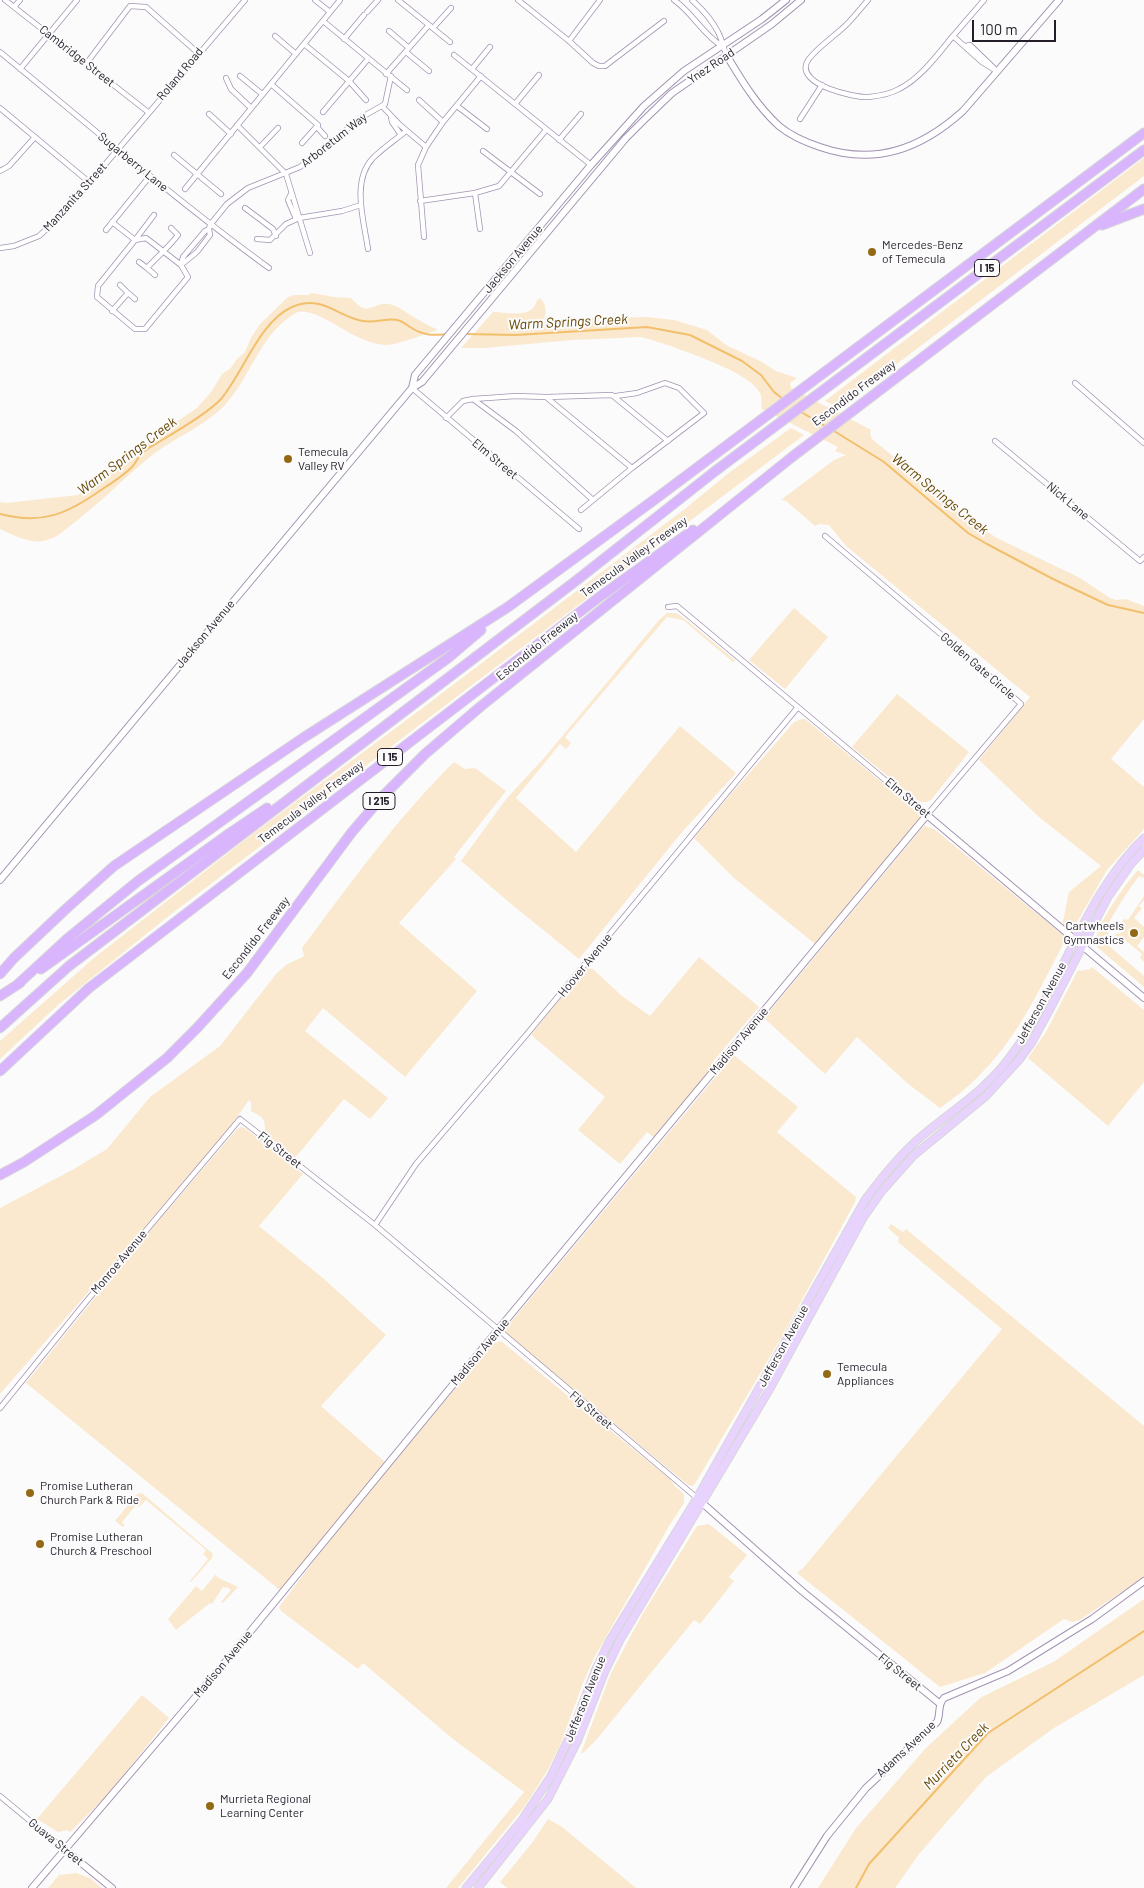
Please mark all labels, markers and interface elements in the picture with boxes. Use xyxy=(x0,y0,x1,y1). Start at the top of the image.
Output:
scale bar xyxy=(974,10,1058,42)
text: 100 m xyxy=(980,20,1018,38)
street label: Cambridge Street xyxy=(36,22,118,90)
street label: Roland Road xyxy=(154,45,206,103)
street label: Ynez Road xyxy=(685,45,737,87)
street label: Arboretum Way xyxy=(298,110,370,170)
street label: Sugarberry Lane xyxy=(95,129,171,195)
street label: Manzanita Street xyxy=(40,160,110,234)
street label: Jackson Avenue xyxy=(480,222,546,296)
place label: Mercedes-Benz of Temecula xyxy=(882,238,963,266)
marker: Mercedes-Benz of Temecula xyxy=(866,246,878,258)
road number: I 15 xyxy=(974,260,1000,276)
water label: Warm Springs Creek xyxy=(508,310,628,334)
street label: Escondido Freeway xyxy=(809,357,899,429)
water label: Warm Springs Creek xyxy=(74,413,180,499)
street label: Elm Street xyxy=(469,436,521,482)
place label: Temecula Valley RV xyxy=(298,445,348,473)
water label: Warm Springs Creek xyxy=(888,450,992,538)
marker: Temecula Valley RV xyxy=(282,453,294,465)
street label: Nick Lane xyxy=(1044,479,1092,523)
street label: Temecula Valley Freeway xyxy=(578,513,690,601)
street label: Jackson Avenue xyxy=(172,597,238,671)
street label: Escondido Freeway xyxy=(493,609,581,683)
street label: Golden Gate Circle xyxy=(937,629,1019,703)
road number: I 15 xyxy=(378,749,402,766)
street label: Temecula Valley Freeway xyxy=(255,758,367,846)
street label: Elm Street xyxy=(882,775,934,821)
road number: I 215 xyxy=(363,792,395,809)
street label: Escondido Freeway xyxy=(219,894,293,982)
place label: Cartwheels Gymnastics xyxy=(1063,919,1124,947)
marker: Cartwheels Gymnastics xyxy=(1128,927,1140,939)
street label: Hoover Avenue xyxy=(555,930,615,1000)
street label: Jefferson Avenue xyxy=(1013,960,1069,1046)
street label: Madison Avenue xyxy=(707,1004,771,1078)
street label: Fig Street xyxy=(255,1128,305,1172)
street label: Monroe Avenue xyxy=(88,1227,150,1297)
street label: Jefferson Avenue xyxy=(755,1303,811,1389)
street label: Madison Avenue xyxy=(448,1315,512,1389)
place label: Temecula Appliances xyxy=(837,1360,894,1388)
marker: Temecula Appliances xyxy=(821,1368,833,1380)
street label: Fig Street xyxy=(567,1388,615,1432)
place label: Promise Lutheran Church Park & Ride xyxy=(40,1479,139,1507)
marker: Promise Lutheran Church Park & Ride xyxy=(24,1487,36,1499)
place label: Promise Lutheran Church & Preschool xyxy=(50,1530,152,1558)
marker: Promise Lutheran Church & Preschool xyxy=(34,1538,46,1550)
street label: Madison Avenue xyxy=(191,1627,255,1701)
street label: Fig Street xyxy=(875,1650,925,1694)
street label: Jefferson Avenue xyxy=(561,1654,609,1744)
street label: Adams Avenue xyxy=(873,1718,939,1780)
water label: Murrieta Creek xyxy=(920,1719,992,1793)
place label: Murrieta Regional Learning Center xyxy=(220,1792,311,1820)
marker: Murrieta Regional Learning Center xyxy=(204,1800,216,1812)
street label: Guava Street xyxy=(26,1815,86,1869)

